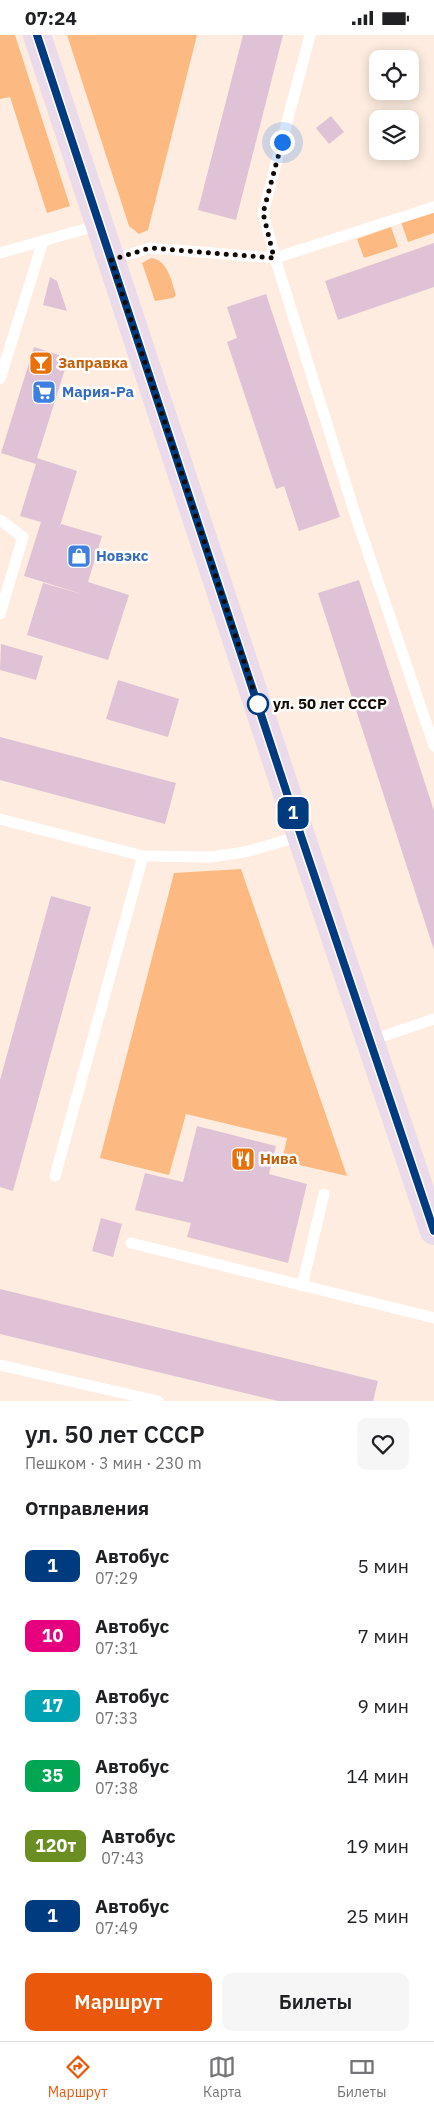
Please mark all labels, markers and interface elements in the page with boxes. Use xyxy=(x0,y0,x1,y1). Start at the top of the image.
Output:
text: 07:24 xyxy=(25,6,77,30)
map controls xyxy=(369,50,419,160)
button: locate xyxy=(369,50,419,100)
button: layers xyxy=(369,110,419,160)
your location xyxy=(270,130,295,155)
bar icon: Заправка xyxy=(28,350,54,376)
place label: Заправка xyxy=(58,353,129,372)
supermarket icon: Мария-Ра xyxy=(31,379,57,405)
place label: Мария-Ра xyxy=(62,382,135,401)
shop icon: Новэкс xyxy=(66,543,92,569)
place label: Новэкс xyxy=(96,546,149,565)
marker: ул. 50 лет СССР xyxy=(247,693,269,715)
place label: ул. 50 лет СССР xyxy=(273,694,387,713)
line badge: 1 xyxy=(277,797,309,829)
text: 1 xyxy=(288,801,298,824)
restaurant icon: Нива xyxy=(230,1146,256,1172)
place label: Нива xyxy=(260,1149,298,1168)
text: ул. 50 лет СССР xyxy=(25,1418,205,1450)
button: heart xyxy=(357,1418,409,1470)
text: Пешком · 3 мин · 230 m xyxy=(25,1453,202,1473)
text: Отправления xyxy=(25,1496,149,1520)
text: Автобус xyxy=(95,1544,169,1568)
text: 1 xyxy=(47,1554,58,1577)
text: 5 мин xyxy=(358,1554,409,1578)
text: 07:29 xyxy=(95,1568,138,1588)
text: Автобус xyxy=(95,1614,169,1638)
text: 10 xyxy=(42,1624,63,1647)
text: 7 мин xyxy=(358,1624,409,1648)
text: 07:31 xyxy=(95,1638,138,1658)
text: Автобус xyxy=(95,1684,169,1708)
text: 17 xyxy=(42,1694,63,1717)
text: 9 мин xyxy=(358,1694,409,1718)
text: 07:33 xyxy=(95,1708,138,1728)
text: Автобус xyxy=(95,1754,169,1778)
text: 35 xyxy=(42,1764,63,1787)
text: 14 мин xyxy=(346,1764,409,1788)
text: 07:38 xyxy=(95,1778,138,1798)
text: Автобус xyxy=(101,1824,176,1848)
text: 120т xyxy=(35,1834,76,1857)
text: 19 мин xyxy=(346,1834,409,1858)
text: 07:43 xyxy=(101,1848,144,1868)
text: Автобус xyxy=(95,1894,169,1918)
text: 1 xyxy=(47,1904,58,1927)
text: 25 мин xyxy=(346,1904,409,1928)
text: 07:49 xyxy=(95,1918,138,1938)
button: Маршрут xyxy=(25,1973,212,2031)
button: Билеты xyxy=(222,1973,409,2031)
tab: Маршрут xyxy=(48,2053,108,2101)
tab: Карта xyxy=(203,2053,242,2101)
tab: Билеты xyxy=(337,2053,386,2101)

